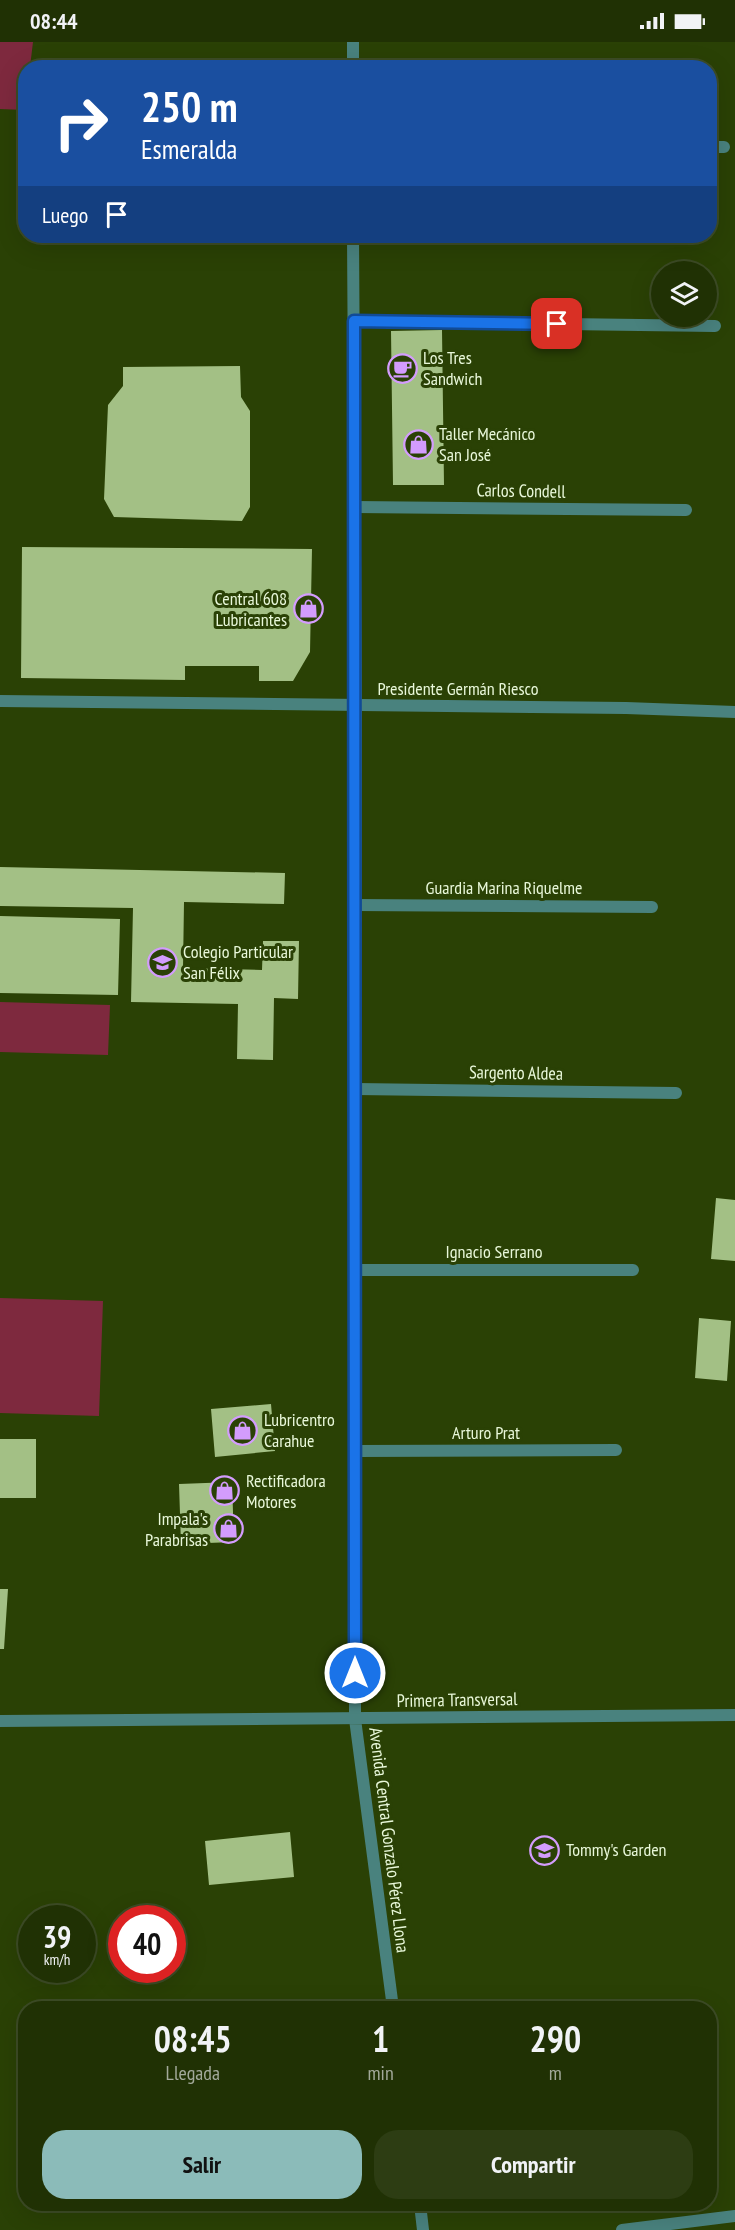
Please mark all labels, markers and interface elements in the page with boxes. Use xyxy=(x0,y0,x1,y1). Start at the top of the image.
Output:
text: 08:44 xyxy=(30,7,78,35)
text: 250 m xyxy=(141,79,238,134)
icon: right xyxy=(42,84,120,162)
text: Esmeralda xyxy=(141,132,237,166)
icon: arrive xyxy=(100,198,133,231)
text: Luego xyxy=(42,201,88,229)
map controls xyxy=(651,261,717,327)
button: layers xyxy=(651,261,717,327)
pin xyxy=(531,298,582,349)
icon: arrive xyxy=(540,307,573,340)
place label: Los Tres Sandwich xyxy=(423,346,482,390)
cafe icon: Los Tres Sandwich xyxy=(386,352,418,384)
place label: Taller Mecánico San José xyxy=(439,422,536,466)
shop icon: Taller Mecánico San José xyxy=(402,428,434,460)
street label: Carlos Condell xyxy=(476,478,567,503)
place label: Central 608 Lubricantes xyxy=(215,587,287,631)
shop icon: Central 608 Lubricantes xyxy=(292,593,324,625)
street label: Presidente Germán Riesco xyxy=(378,677,539,700)
street label: Guardia Marina Riquelme xyxy=(426,876,582,899)
place label: Colegio Particular San Félix xyxy=(183,940,293,984)
school or university icon: Colegio Particular San Félix xyxy=(146,946,178,978)
street label: Sargento Aldea xyxy=(469,1060,563,1085)
street label: Ignacio Serrano xyxy=(446,1240,543,1263)
place label: Lubricentro Carahue xyxy=(264,1408,335,1452)
shop icon: Lubricentro Carahue xyxy=(227,1414,259,1446)
street label: Arturo Prat xyxy=(452,1421,520,1444)
place label: Rectificadora Motores xyxy=(246,1469,326,1513)
shop icon: Rectificadora Motores xyxy=(209,1475,241,1507)
place label: Impala's Parabrisas xyxy=(145,1507,208,1551)
shop icon: Impala's Parabrisas xyxy=(213,1513,245,1545)
position arrow xyxy=(323,1641,387,1705)
street label: Primera Transversal xyxy=(397,1687,518,1712)
street label: Avenida Central Gonzalo Pérez Llona xyxy=(364,1726,415,1954)
school or university icon: Tommy's Garden xyxy=(529,1834,561,1866)
place label: Tommy's Garden xyxy=(566,1838,667,1861)
speed limit sign: 40 xyxy=(108,1905,186,1983)
text: 39 xyxy=(43,1917,71,1956)
text: km/h xyxy=(44,1950,70,1969)
text: 08:45 xyxy=(154,2015,232,2062)
text: 1 xyxy=(372,2015,389,2062)
text: 290 xyxy=(530,2015,581,2062)
text: Llegada xyxy=(166,2060,220,2086)
text: min xyxy=(368,2060,394,2086)
text: m xyxy=(549,2060,562,2086)
button: Salir xyxy=(42,2130,362,2199)
button: Compartir xyxy=(374,2130,693,2199)

